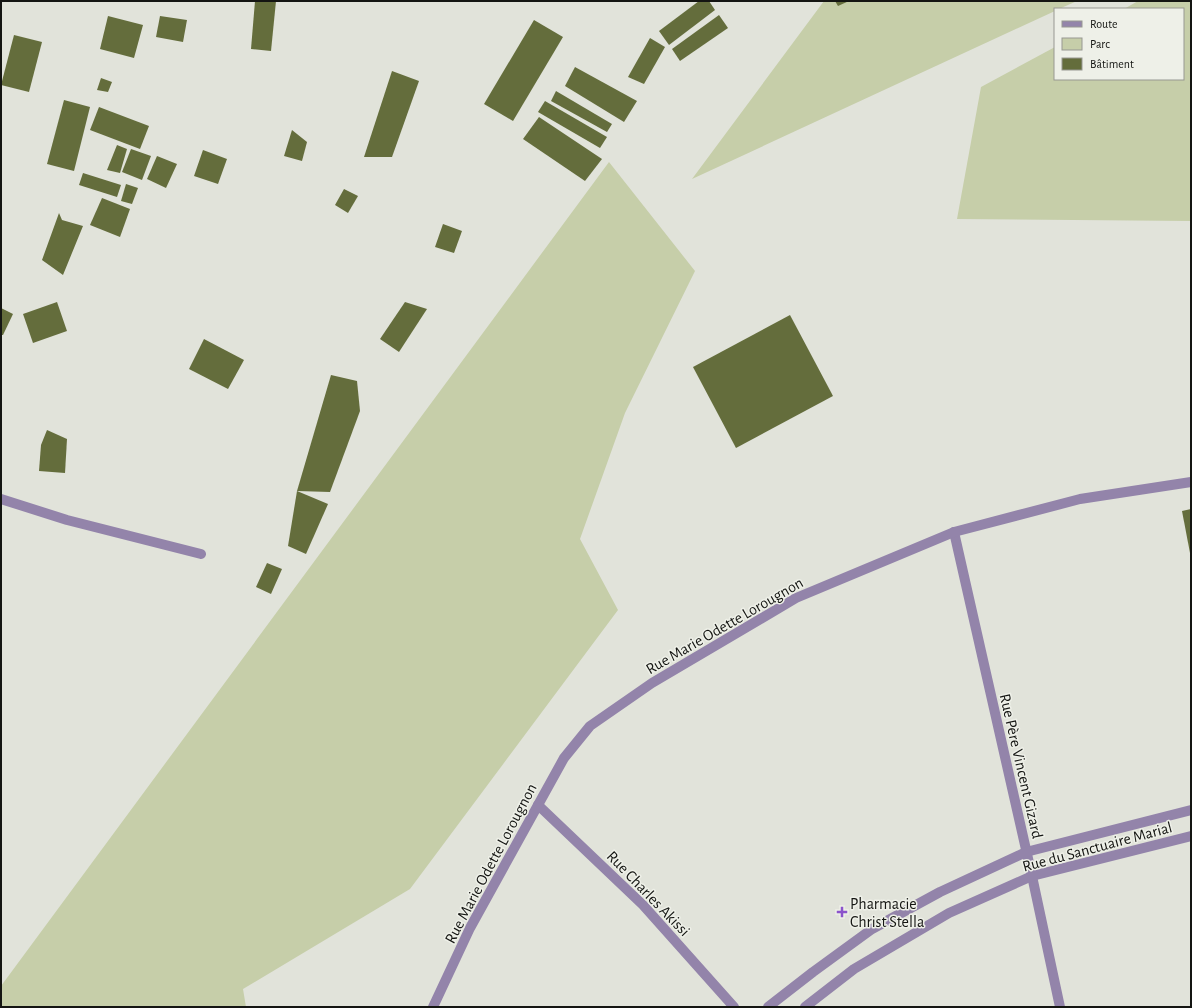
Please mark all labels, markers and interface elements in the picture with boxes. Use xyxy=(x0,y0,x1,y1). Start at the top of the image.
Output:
legend xyxy=(1054,8,1184,80)
text: Route xyxy=(1090,18,1117,30)
text: Parc xyxy=(1090,38,1110,50)
text: Bâtiment xyxy=(1090,58,1134,70)
street label: Rue Marie Odette Lorougnon xyxy=(643,574,806,677)
street label: Rue Père Vincent Gizard xyxy=(997,692,1046,840)
street label: Rue Marie Odette Lorougnon xyxy=(442,781,540,946)
street label: Rue du Sanctuaire Marial xyxy=(1021,819,1174,875)
street label: Rue Charles Akissi xyxy=(604,848,693,939)
place label: Pharmacie Christ Stella xyxy=(850,896,924,930)
marker: Pharmacie Christ Stella xyxy=(837,907,847,917)

